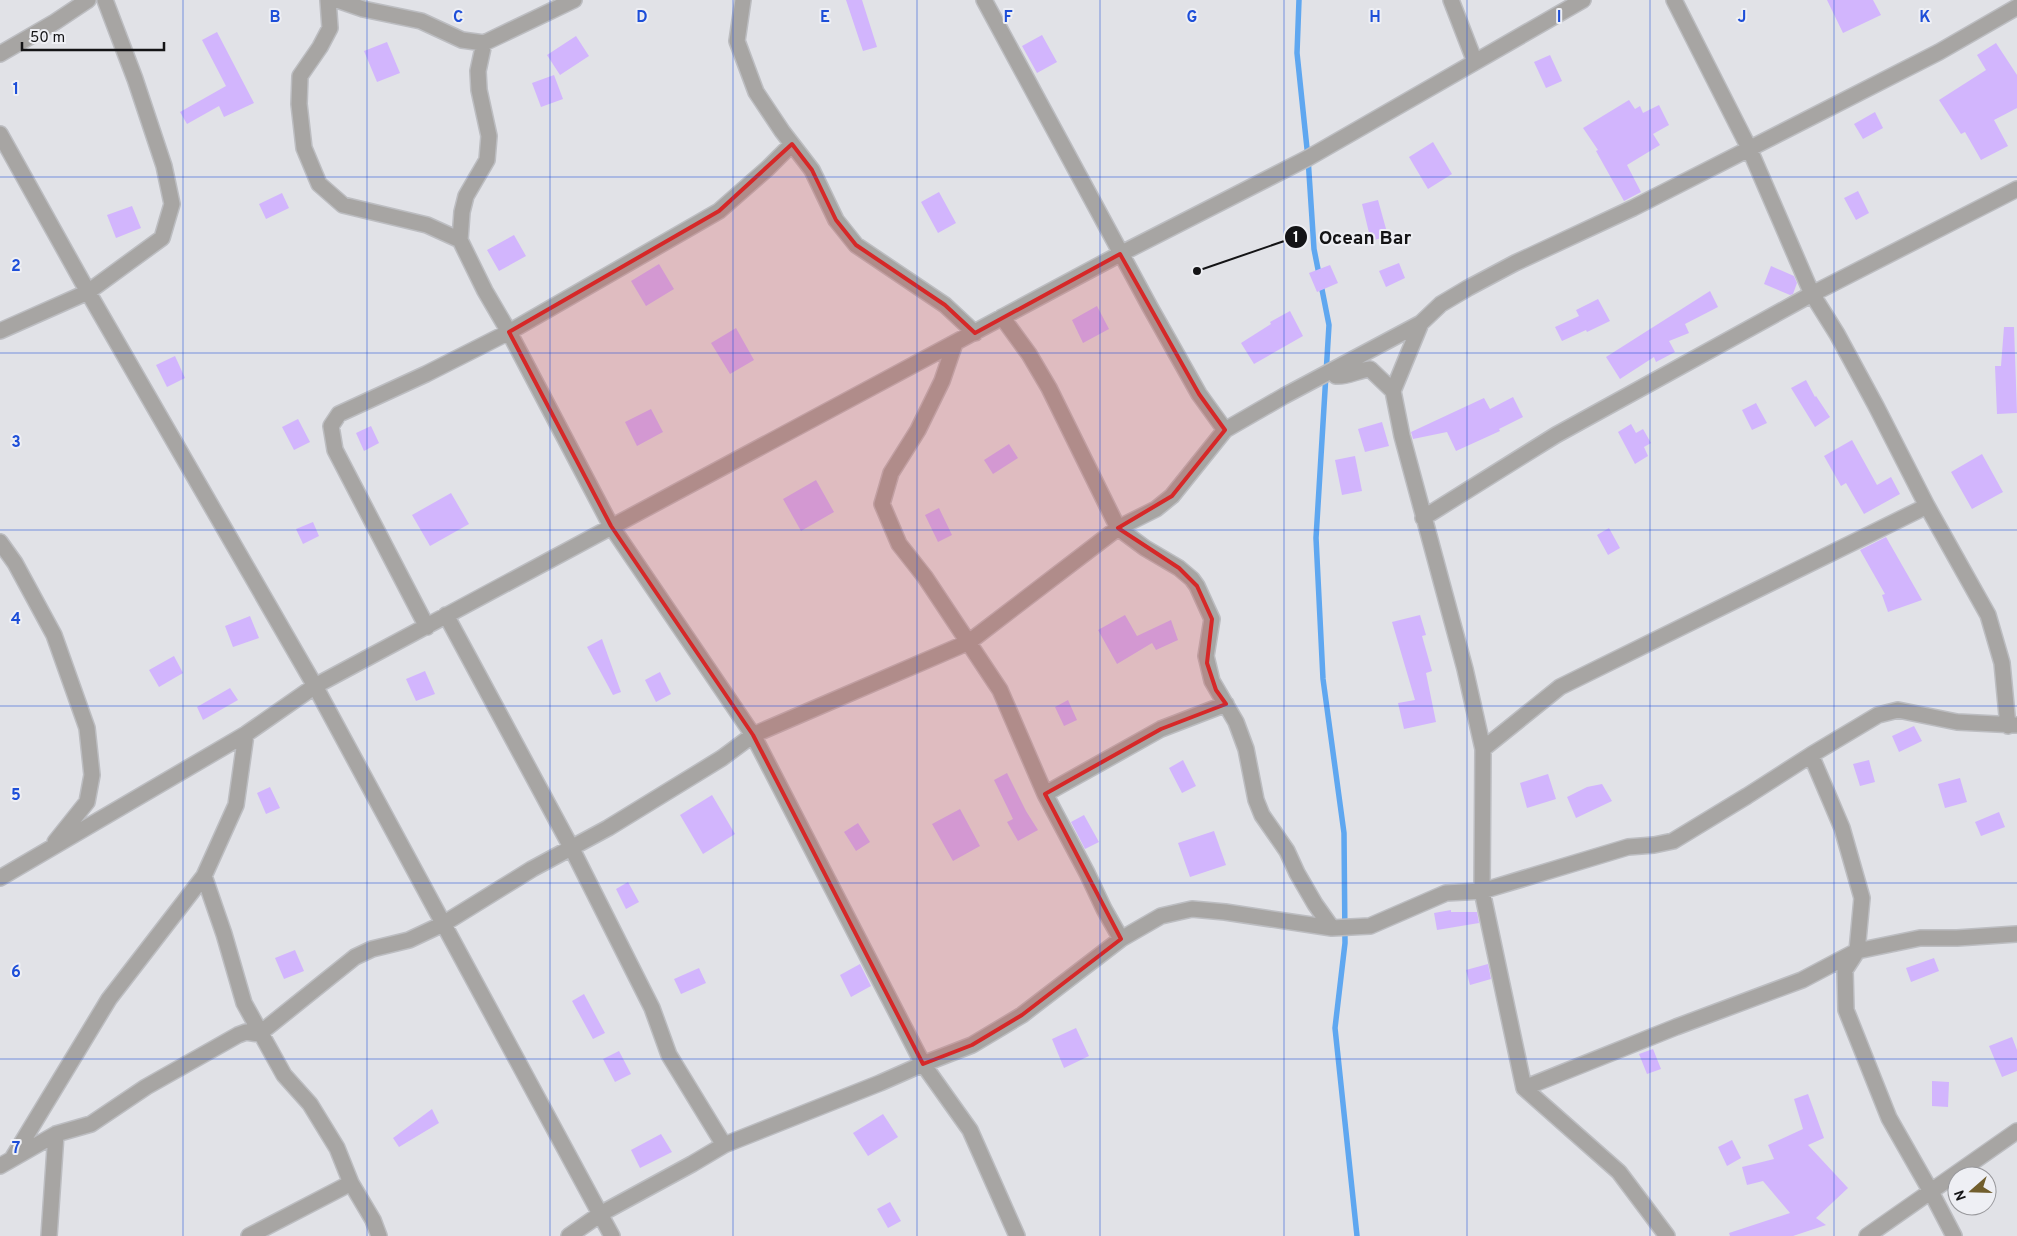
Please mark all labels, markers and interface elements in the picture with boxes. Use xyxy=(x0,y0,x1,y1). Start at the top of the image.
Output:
text: B xyxy=(269,8,281,28)
text: C xyxy=(453,8,463,28)
text: D xyxy=(636,8,648,28)
text: E xyxy=(820,8,830,28)
text: F xyxy=(1003,8,1013,28)
text: G xyxy=(1187,8,1197,28)
text: H xyxy=(1369,8,1381,28)
text: I xyxy=(1557,8,1561,28)
text: J xyxy=(1738,8,1746,28)
text: K xyxy=(1919,8,1931,28)
scale bar xyxy=(22,20,165,52)
text: 50 m xyxy=(30,29,65,48)
text: 1 xyxy=(13,80,19,100)
callout: Ocean Bar xyxy=(1284,220,1421,254)
text: Ocean Bar xyxy=(1319,227,1411,251)
text: 1 xyxy=(1293,229,1299,248)
text: 2 xyxy=(11,257,21,277)
text: 3 xyxy=(11,433,21,453)
text: 4 xyxy=(11,610,21,630)
text: 5 xyxy=(11,786,21,806)
text: 6 xyxy=(11,963,21,983)
text: 7 xyxy=(12,1139,20,1159)
north arrow xyxy=(1947,1166,1997,1216)
text: N xyxy=(1951,1187,1971,1203)

